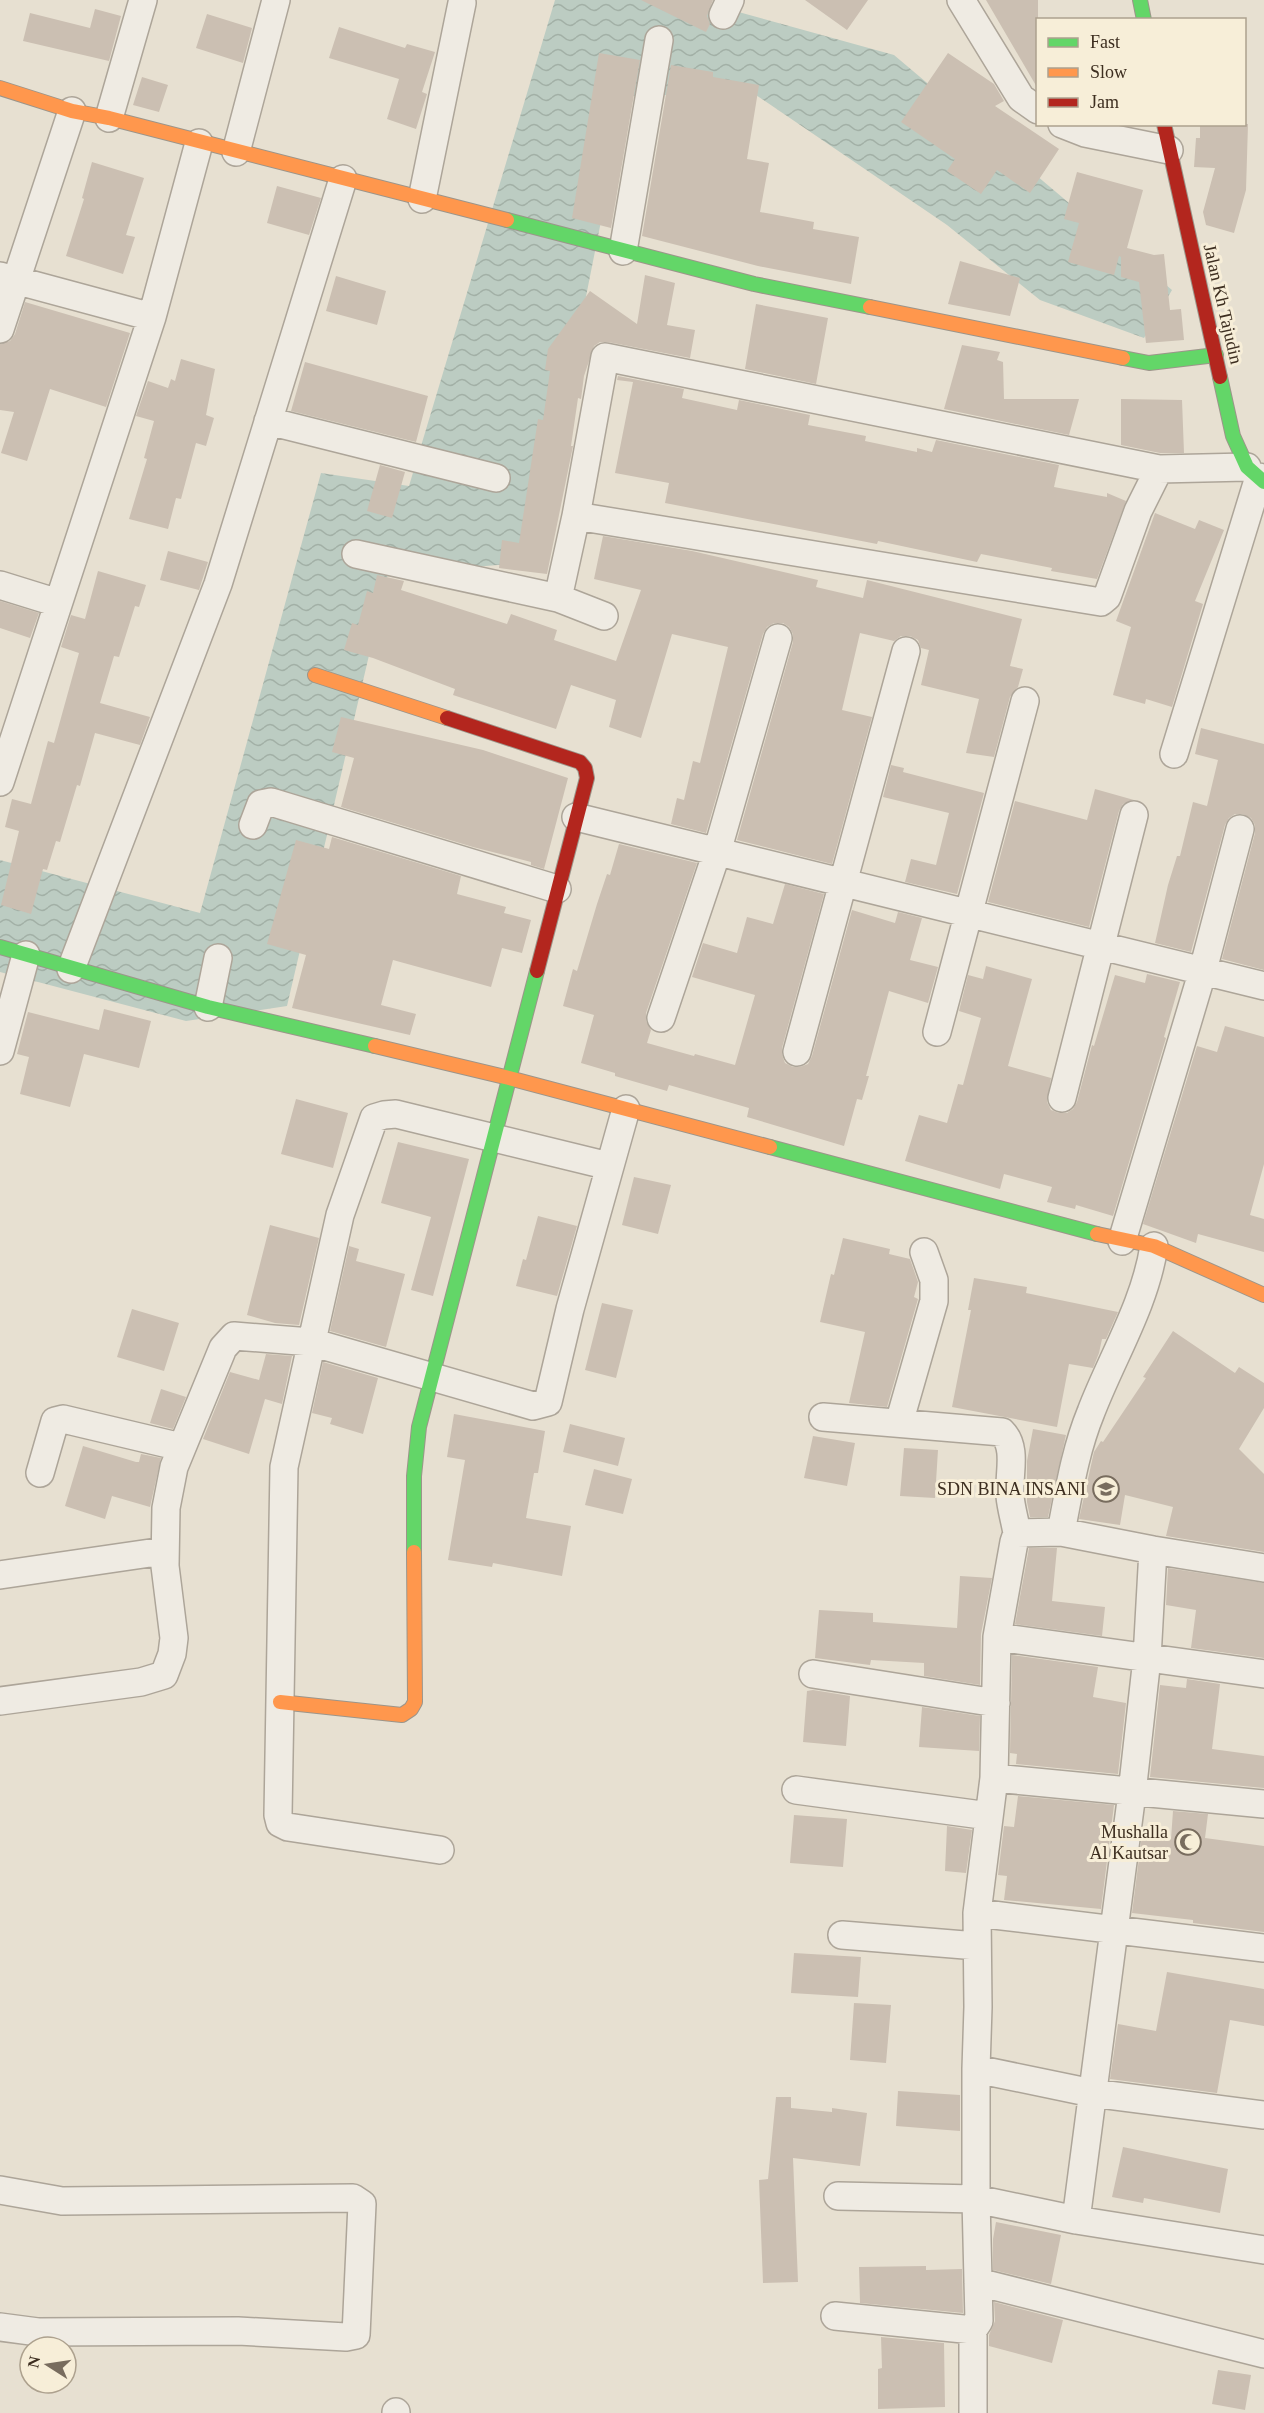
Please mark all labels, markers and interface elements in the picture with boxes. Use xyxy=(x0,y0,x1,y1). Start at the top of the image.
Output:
legend xyxy=(1036,18,1246,126)
text: Fast xyxy=(1090,32,1120,52)
text: Slow xyxy=(1090,62,1127,82)
text: Jam xyxy=(1090,92,1119,112)
street label: Jalan Kh Tajudin xyxy=(1199,242,1247,366)
school or university icon: SDN BINA INSANI xyxy=(1091,1474,1121,1504)
place label: SDN BINA INSANI xyxy=(937,1479,1086,1499)
place label: Mushalla Al Kautsar xyxy=(1090,1822,1168,1863)
mosque icon: Mushalla Al Kautsar xyxy=(1173,1827,1203,1857)
north arrow xyxy=(18,2335,78,2395)
text: N xyxy=(24,2354,43,2369)

